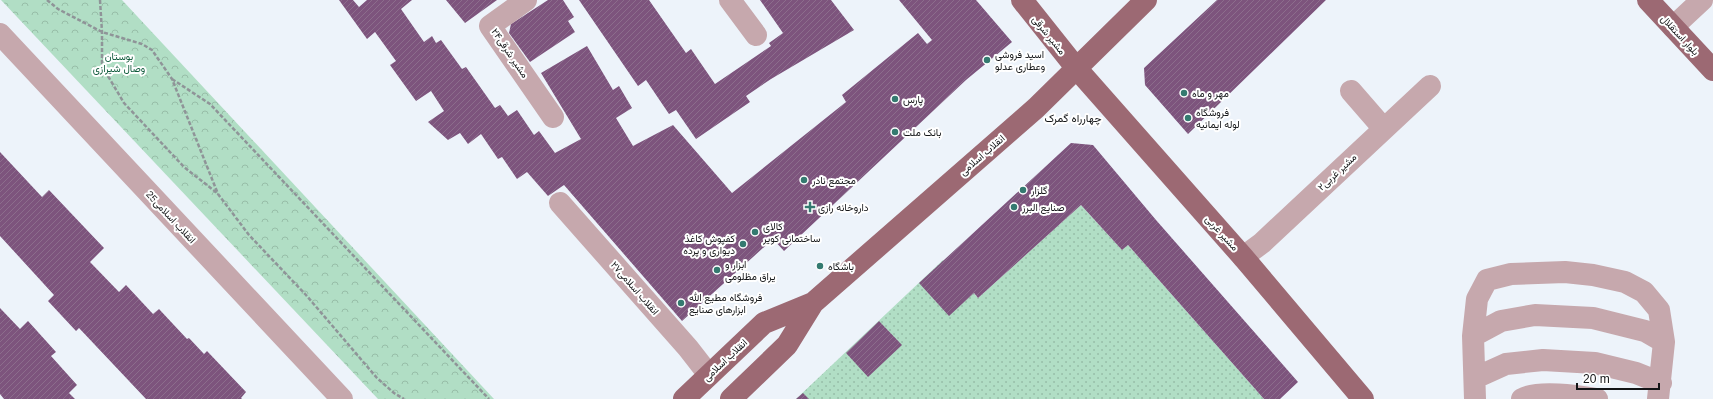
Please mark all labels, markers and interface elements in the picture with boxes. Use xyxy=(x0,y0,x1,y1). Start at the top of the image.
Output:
street label: مشیر شرقی xyxy=(1029,13,1068,57)
street label: بلوار استقلال xyxy=(1658,13,1701,58)
street label: مشیر شرقی۲۴ xyxy=(489,26,531,80)
place label: اسید فروشی وعطاری عدلو xyxy=(995,49,1045,73)
park label: بوستان وصال شیرازی xyxy=(93,51,145,75)
marker: اسید فروشی وعطاری عدلو xyxy=(982,55,992,65)
marker: مهر و ماه xyxy=(1179,88,1189,98)
place label: مهر و ماه xyxy=(1192,88,1229,100)
marker: پارس xyxy=(890,94,900,104)
place label: پارس xyxy=(903,94,923,107)
place label: فروشگاه لوله ایمانیه xyxy=(1196,107,1240,131)
district label: چهارراه گمرک xyxy=(1044,112,1102,126)
marker: فروشگاه لوله ایمانیه xyxy=(1183,113,1193,123)
marker: بانک ملت xyxy=(890,127,900,137)
place label: بانک ملت xyxy=(903,127,941,139)
street label: انقلاب اسلامی xyxy=(957,132,1007,178)
street label: ۲مشیر غربی xyxy=(1315,151,1359,193)
marker: مجتمع نادر xyxy=(799,175,809,185)
place label: مجتمع نادر xyxy=(811,175,856,187)
marker: گلزار xyxy=(1018,185,1028,195)
place label: گلزار xyxy=(1030,185,1048,197)
street label: 25انقلاب اسلامی xyxy=(143,189,198,246)
marker: داروخانه رازی xyxy=(805,202,815,212)
place label: داروخانه رازی xyxy=(818,202,869,214)
marker: صنایع البرز xyxy=(1009,202,1019,212)
place label: صنایع البرز xyxy=(1021,202,1065,214)
street label: مشیر غربی xyxy=(1203,213,1241,254)
place label: کالای ساختمانی کویر xyxy=(762,221,821,245)
marker: کالای ساختمانی کویر xyxy=(750,227,760,237)
place label: کفپوش کاغذ دیواری و پرده xyxy=(683,233,736,258)
marker: کفپوش کاغذ دیواری و پرده xyxy=(738,239,748,249)
street label: انقلاب اسلامی۲۷ xyxy=(608,259,661,318)
place label: ابزار و یراق مظلومی xyxy=(725,259,775,283)
marker: باشگاه xyxy=(815,261,825,271)
place label: باشگاه xyxy=(828,261,854,273)
marker: ابزار و یراق مظلومی xyxy=(712,265,722,275)
place label: فروشگاه مطیع الله ابزارهای صنایع xyxy=(689,292,763,316)
marker: فروشگاه مطیع الله ابزارهای صنایع xyxy=(676,298,686,308)
street label: انقلاب اسلامی xyxy=(701,337,750,384)
scale bar xyxy=(1577,365,1659,391)
text: 20 m xyxy=(1583,372,1610,386)

